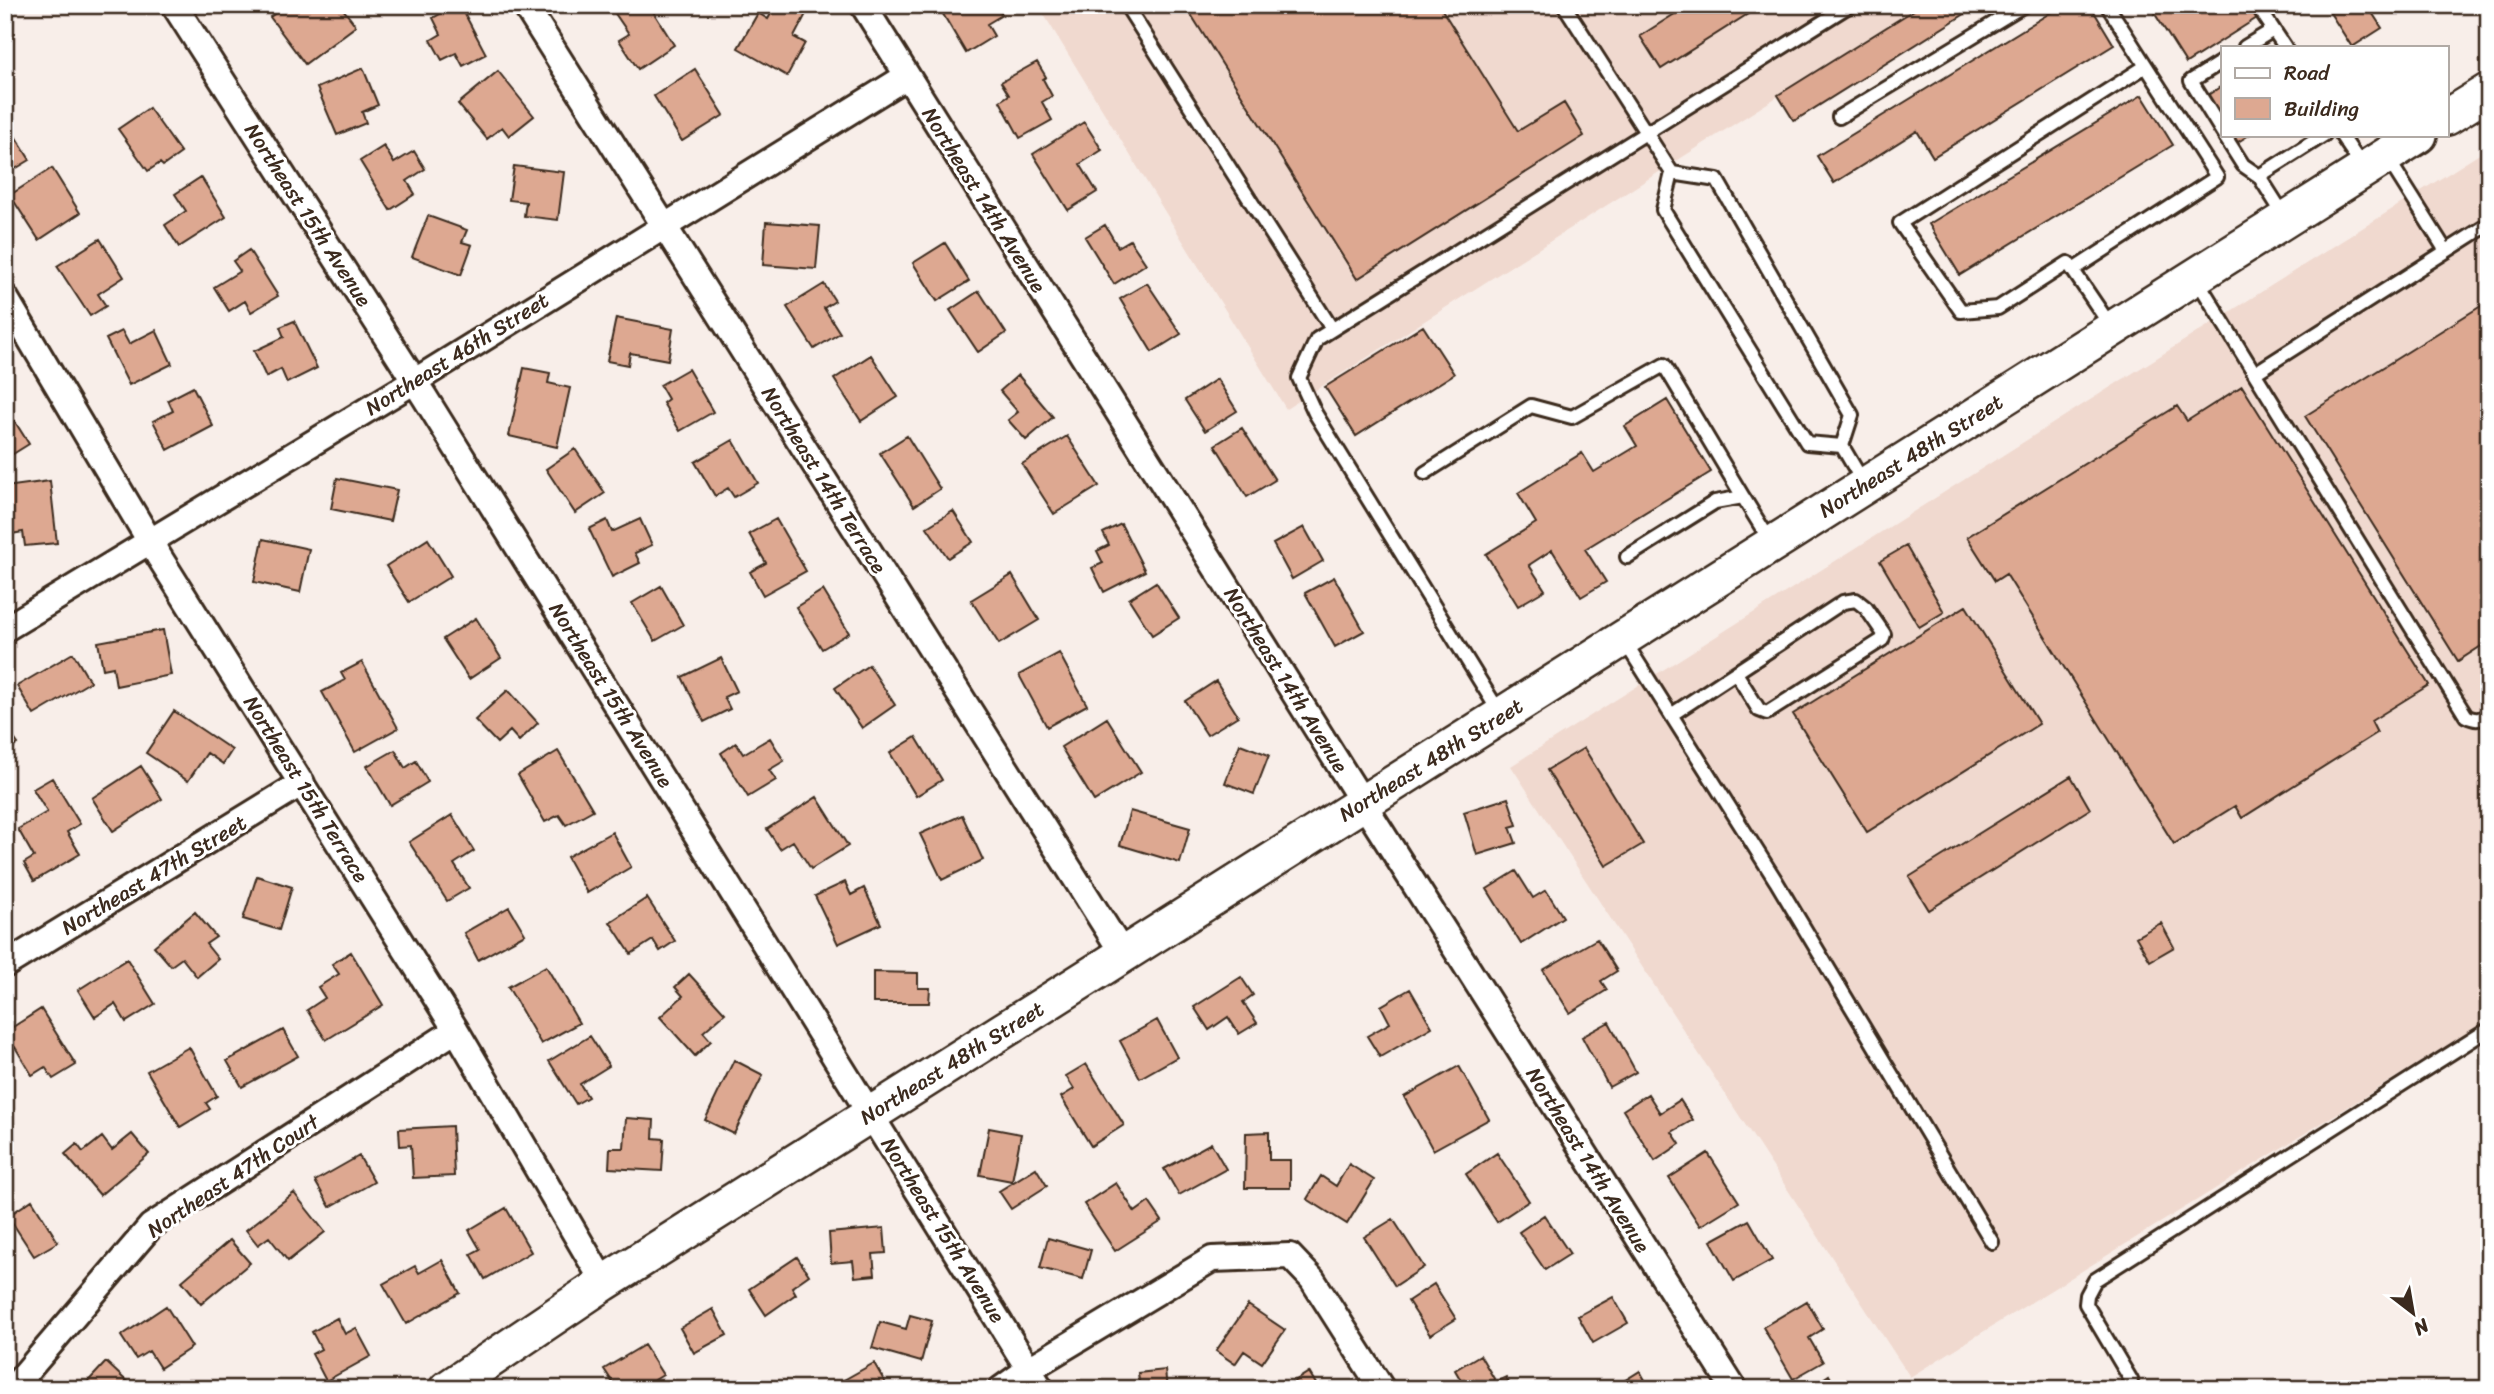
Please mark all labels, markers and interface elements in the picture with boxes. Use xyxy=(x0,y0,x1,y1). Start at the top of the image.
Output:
legend xyxy=(2221,46,2448,136)
text: Road xyxy=(2284,54,2331,92)
text: Building xyxy=(2284,90,2360,128)
street label: Northeast 14th Avenue xyxy=(911,99,1057,301)
street label: Northeast 15th Avenue xyxy=(234,115,382,315)
street label: Northeast 46th Street xyxy=(357,282,557,426)
street label: Northeast 14th Terrace xyxy=(751,378,897,582)
street label: Northeast 48th Street xyxy=(1811,384,2011,528)
street label: Northeast 14th Avenue xyxy=(1213,579,1359,781)
street label: Northeast 15th Avenue xyxy=(538,594,684,796)
street label: Northeast 15th Terrace xyxy=(233,688,379,890)
street label: Northeast 48th Street xyxy=(1331,688,1531,832)
street label: Northeast 47th Street xyxy=(54,804,254,946)
street label: Northeast 48th Street xyxy=(852,991,1052,1135)
street label: Northeast 14th Avenue xyxy=(1515,1059,1661,1261)
street label: Northeast 47th Court xyxy=(139,1103,329,1248)
street label: Northeast 15th Avenue xyxy=(870,1129,1016,1331)
north arrow xyxy=(2378,1278,2448,1348)
text: N xyxy=(2407,1309,2436,1345)

